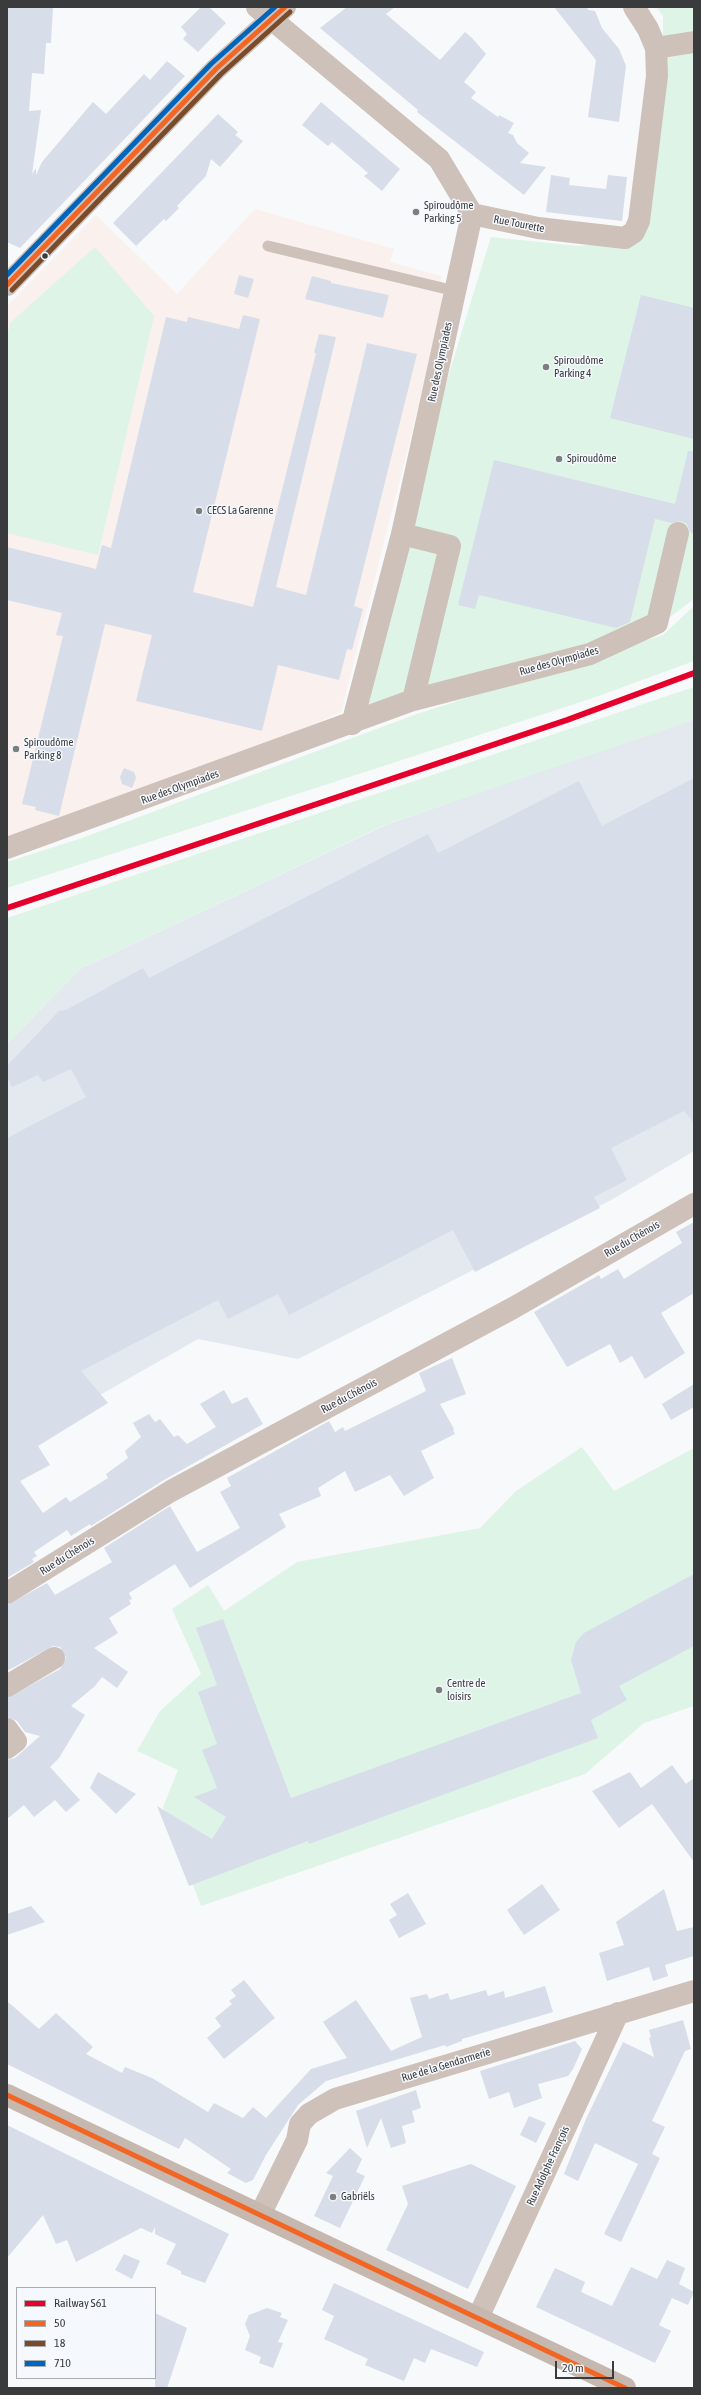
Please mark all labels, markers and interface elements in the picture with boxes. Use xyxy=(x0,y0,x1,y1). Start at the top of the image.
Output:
place label: Spiroudôme Parking 5 xyxy=(424,199,473,225)
marker: Spiroudôme Parking 5 xyxy=(411,207,421,217)
street label: Rue Tourette xyxy=(493,213,545,235)
unlabelled marker xyxy=(40,251,50,261)
street label: Rue des Olympiades xyxy=(425,321,455,403)
place label: Spiroudôme Parking 4 xyxy=(554,354,603,380)
marker: Spiroudôme Parking 4 xyxy=(541,362,551,372)
place label: Spiroudôme xyxy=(567,452,616,466)
marker: Spiroudôme xyxy=(554,454,564,464)
place label: CECS La Garenne xyxy=(207,504,273,518)
marker: CECS La Garenne xyxy=(194,506,204,516)
street label: Rue des Olympiades xyxy=(518,643,600,679)
place label: Spiroudôme Parking 8 xyxy=(24,736,73,762)
marker: Spiroudôme Parking 8 xyxy=(11,744,21,754)
street label: Rue des Olympiades xyxy=(139,767,221,807)
street label: Rue du Chênois xyxy=(602,1218,662,1260)
street label: Rue du Chênois xyxy=(319,1376,379,1416)
street label: Rue du Chênois xyxy=(37,1534,97,1578)
place label: Centre de loisirs xyxy=(447,1677,485,1703)
marker: Centre de loisirs xyxy=(434,1685,444,1695)
street label: Rue de la Gendarmerie xyxy=(400,2045,492,2085)
street label: Rue Adolphe François xyxy=(524,2124,572,2208)
place label: Gabriëls xyxy=(341,2190,375,2204)
marker: Gabriëls xyxy=(328,2192,338,2202)
legend xyxy=(16,2287,156,2379)
text: Railway S61 xyxy=(54,2296,107,2310)
text: 50 xyxy=(54,2316,65,2330)
text: 18 xyxy=(54,2336,65,2350)
scale bar xyxy=(557,2353,616,2379)
text: 710 xyxy=(54,2356,71,2370)
text: 20 m xyxy=(562,2361,584,2375)

